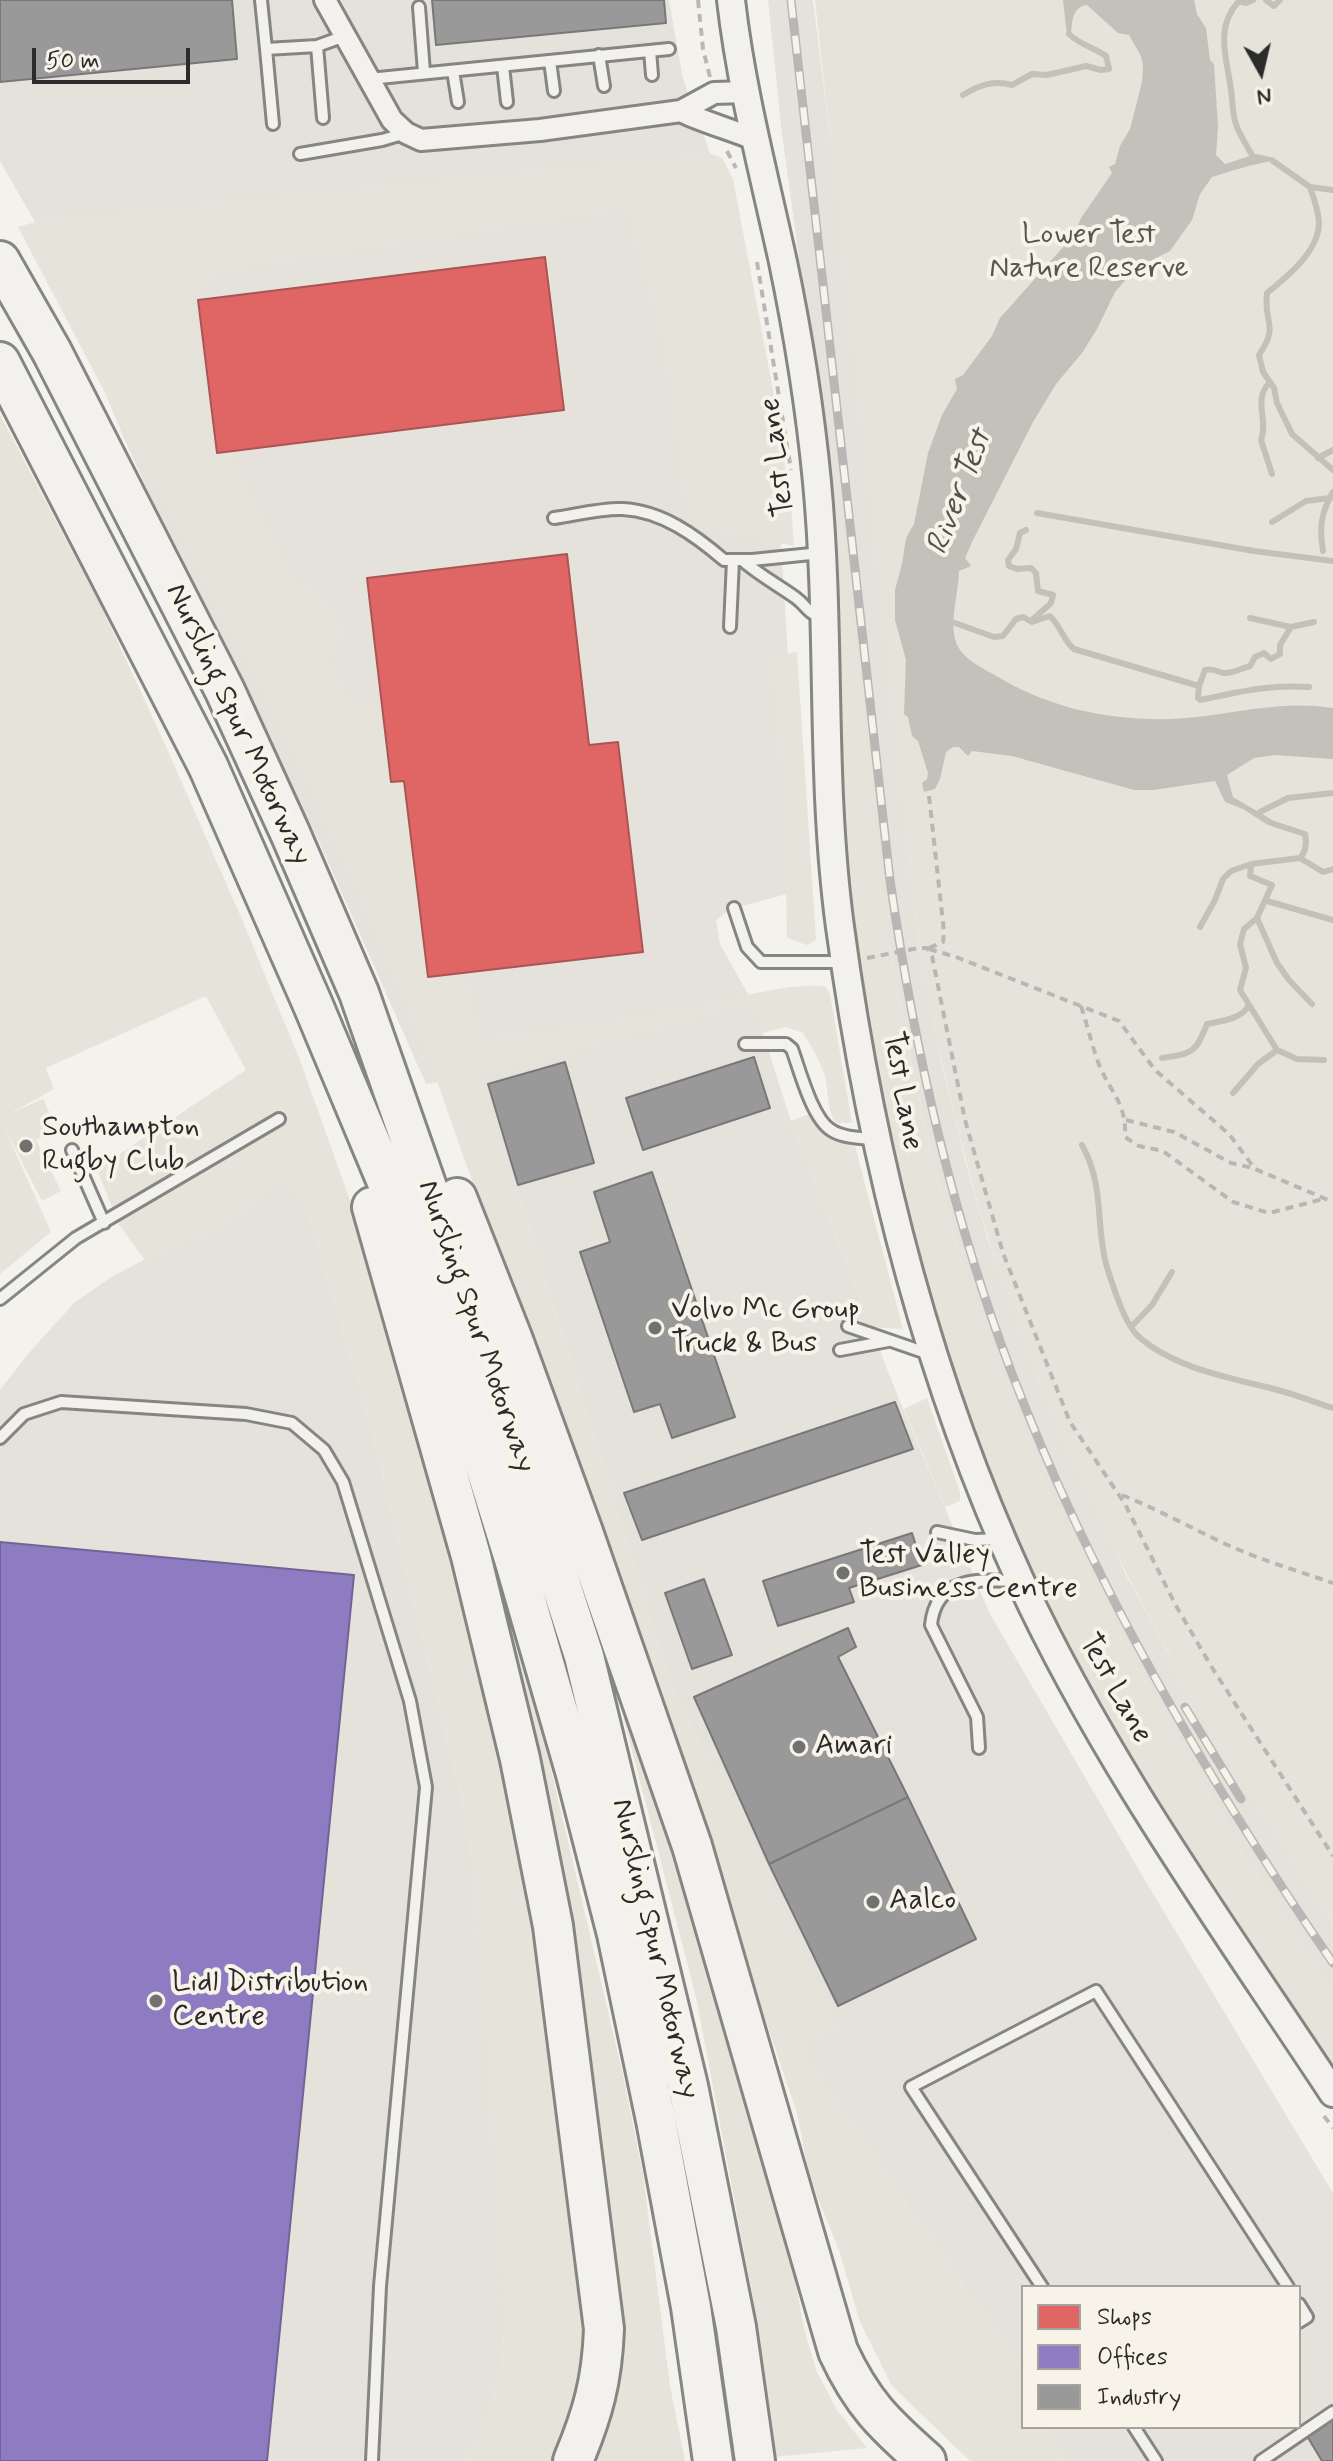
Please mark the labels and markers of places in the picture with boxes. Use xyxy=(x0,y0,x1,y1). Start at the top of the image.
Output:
place label: Southampton Rugby Club xyxy=(42,1111,200,1182)
marker: Southampton Rugby Club xyxy=(17,1137,35,1155)
place label: Volvo Mc Group Truck & Bus xyxy=(671,1293,860,1364)
marker: Volvo Mc Group Truck & Bus xyxy=(646,1319,664,1337)
place label: Test Valley Business Centre xyxy=(859,1538,1078,1608)
marker: Test Valley Business Centre xyxy=(834,1564,852,1582)
place label: Amari xyxy=(815,1729,892,1765)
marker: Amari xyxy=(790,1738,808,1756)
place label: Aalco xyxy=(889,1884,956,1920)
marker: Aalco xyxy=(864,1893,882,1911)
place label: Lidl Distribution Centre xyxy=(172,1966,368,2036)
marker: Lidl Distribution Centre xyxy=(147,1992,165,2010)

